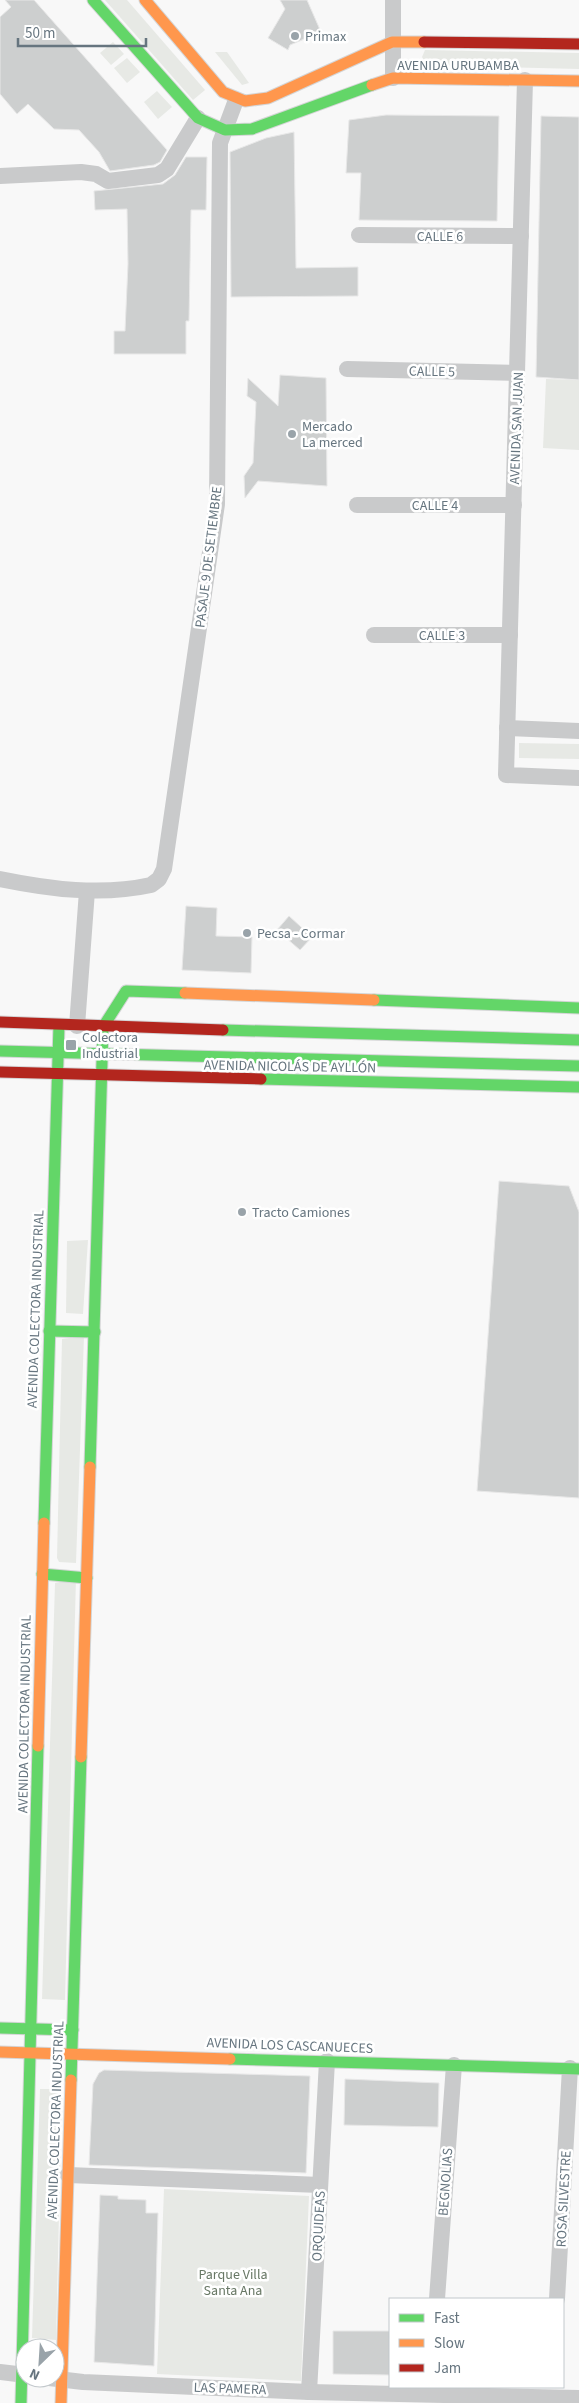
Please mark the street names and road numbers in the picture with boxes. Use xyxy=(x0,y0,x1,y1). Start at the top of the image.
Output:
street label: AVENIDA URUBAMBA xyxy=(397,56,519,76)
street label: CALLE 6 xyxy=(417,227,463,247)
street label: CALLE 5 xyxy=(409,362,455,382)
street label: AVENIDA SAN JUAN xyxy=(505,371,529,485)
street label: PASAJE 9 DE SETIEMBRE xyxy=(190,485,228,629)
street label: CALLE 4 xyxy=(412,496,458,516)
street label: CALLE 3 xyxy=(419,626,465,646)
street label: AVENIDA NICOLÁS DE AYLLÓN xyxy=(204,1055,376,1079)
street label: AVENIDA COLECTORA INDUSTRIAL xyxy=(23,1209,49,1408)
street label: AVENIDA COLECTORA INDUSTRIAL xyxy=(13,1615,37,1813)
street label: AVENIDA COLECTORA INDUSTRIAL xyxy=(43,2020,69,2219)
street label: AVENIDA LOS CASCANUECES xyxy=(206,2033,374,2059)
street label: BEGNOLIAS xyxy=(434,2147,458,2217)
street label: ROSA SILVESTRE xyxy=(551,2150,577,2248)
street label: ORQUIDEAS xyxy=(307,2190,331,2262)
street label: LAS PAMERA xyxy=(193,2378,267,2400)

